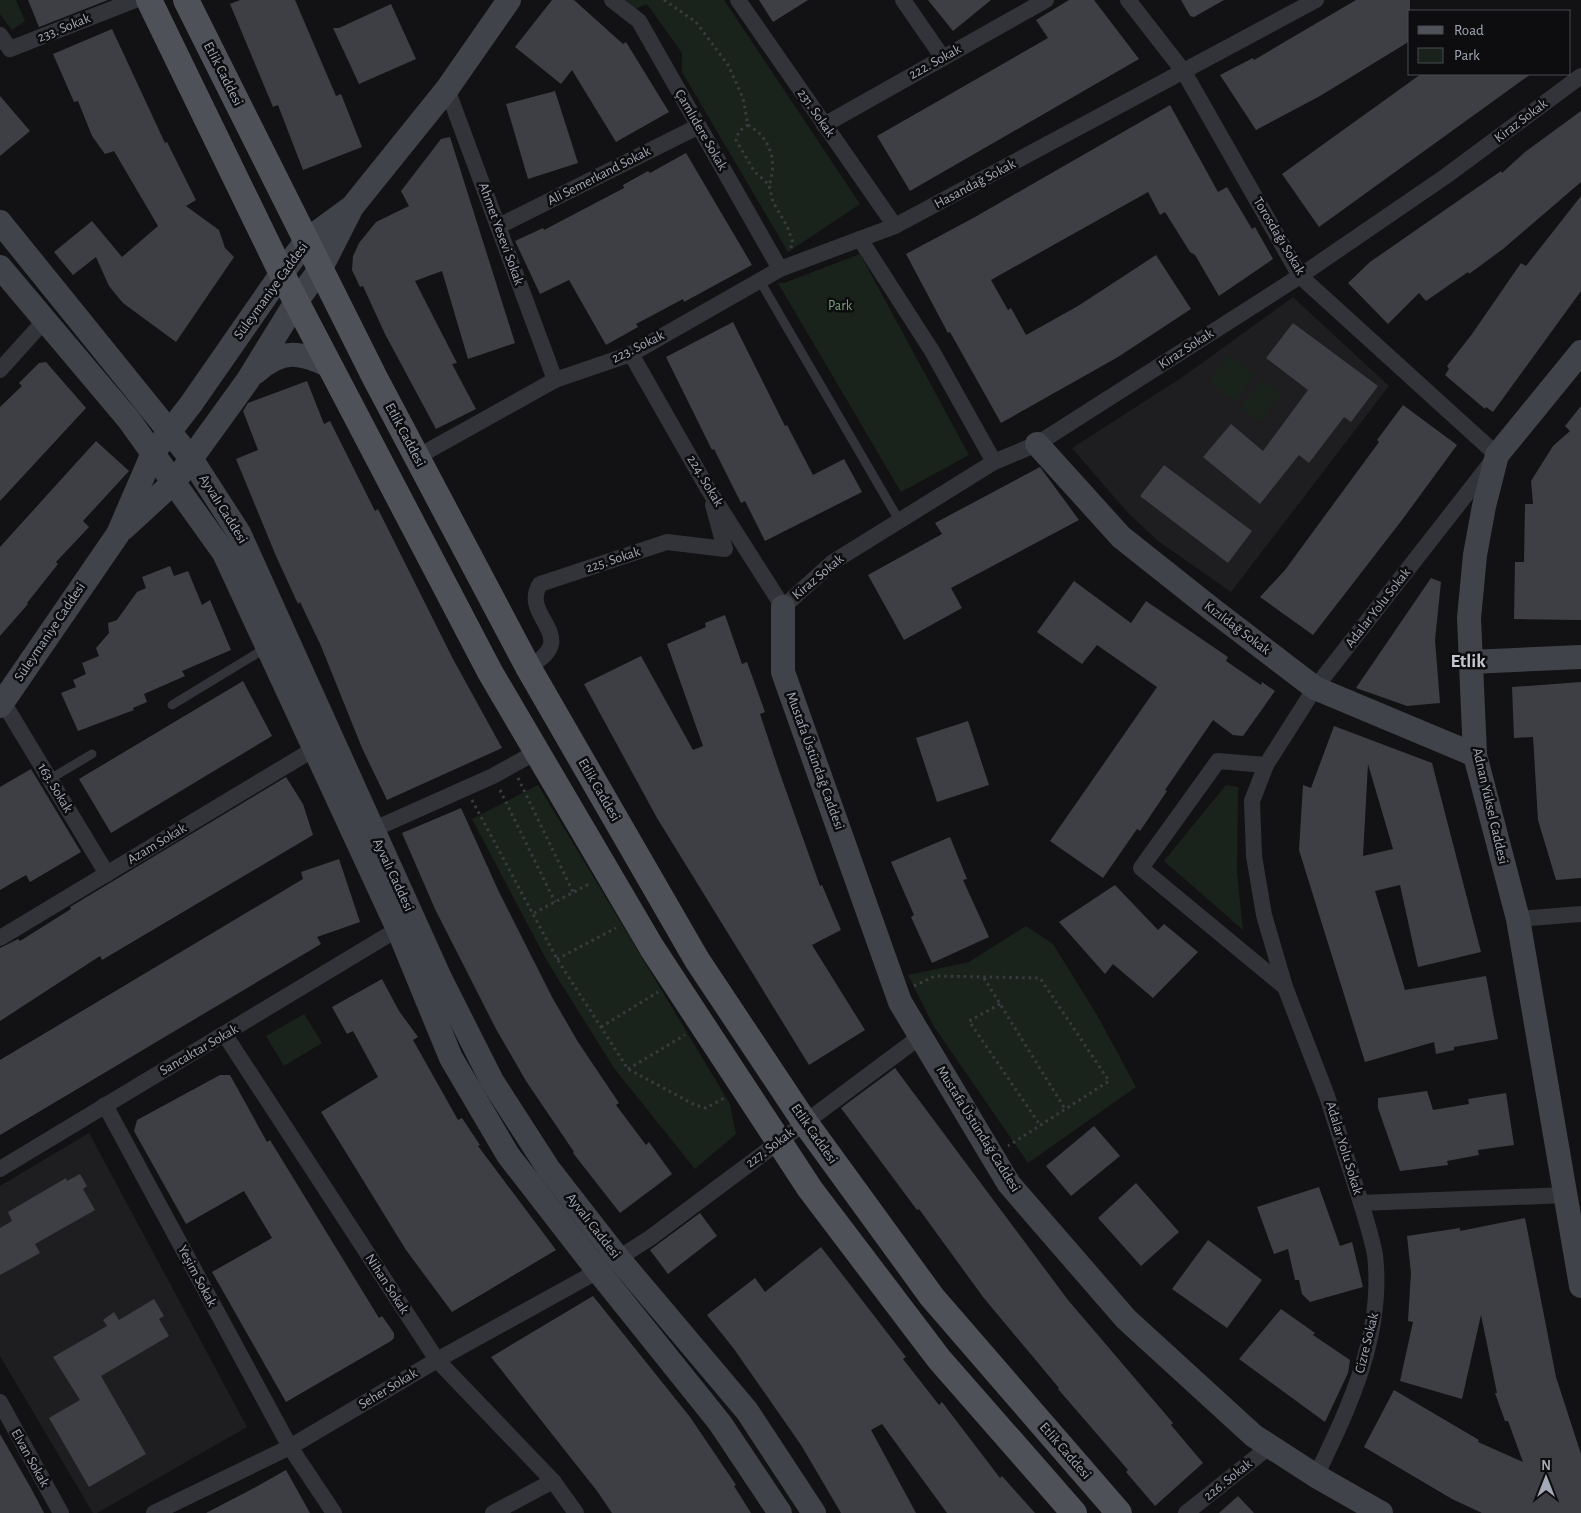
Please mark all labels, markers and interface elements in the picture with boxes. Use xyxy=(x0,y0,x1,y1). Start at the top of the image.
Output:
legend xyxy=(1408,10,1571,75)
street label: 233. Sokak xyxy=(36,11,93,45)
text: Road xyxy=(1454,23,1484,38)
street label: Etlik Caddesi xyxy=(201,40,245,108)
street label: 222. Sokak xyxy=(907,42,964,82)
text: Park xyxy=(1454,48,1480,63)
street label: Çamlıdere Sokak xyxy=(672,87,730,173)
street label: 231. Sokak xyxy=(795,87,838,140)
street label: Kiraz Sokak xyxy=(1492,96,1551,145)
street label: Ali Semerkand Sokak xyxy=(545,144,653,208)
street label: Hasandağ Sokak xyxy=(932,157,1018,211)
street label: Ahmet Yesevi Sokak xyxy=(476,181,526,288)
street label: Torosdağı Sokak xyxy=(1250,195,1308,278)
street label: Süleymaniye Caddesi xyxy=(231,240,311,342)
park label: Park xyxy=(828,299,853,313)
street label: Kiraz Sokak xyxy=(1156,326,1216,372)
street label: 223. Sokak xyxy=(610,328,667,366)
street label: Etlik Caddesi xyxy=(382,401,428,469)
street label: 224. Sokak xyxy=(684,453,726,510)
street label: Ayvalı Caddesi xyxy=(196,472,250,546)
street label: 225. Sokak xyxy=(584,544,642,575)
street label: Kiraz Sokak xyxy=(790,551,847,602)
street label: Adalar Yolu Sokak xyxy=(1343,565,1414,650)
street label: Süleymaniye Caddesi xyxy=(12,580,88,684)
street label: Kızıldağ Sokak xyxy=(1201,599,1273,658)
district label: Etlik xyxy=(1450,652,1486,671)
street label: Mustafa Üstündağ Caddesi xyxy=(784,689,849,832)
street label: Adnan Yüksel Caddesi xyxy=(1470,747,1510,865)
street label: Etlik Caddesi xyxy=(576,756,622,824)
street label: 163. Sokak xyxy=(35,761,75,816)
street label: Azam Sokak xyxy=(125,821,189,867)
street label: Ayvalı Caddesi xyxy=(370,837,416,913)
street label: Sancaktar Sokak xyxy=(157,1022,241,1078)
street label: Mustafa Üstündağ Caddesi xyxy=(934,1062,1025,1194)
street label: Adalar Yolu Sokak xyxy=(1323,1100,1365,1197)
street label: Etlik Caddesi xyxy=(788,1101,840,1167)
street label: 227. Sokak xyxy=(743,1125,797,1171)
street label: Ayvalı Caddesi xyxy=(563,1191,623,1261)
street label: Yeşim Sokak xyxy=(175,1243,219,1309)
street label: Nihan Sokak xyxy=(363,1252,412,1317)
street label: Cizre Sokak xyxy=(1353,1311,1381,1375)
street label: Seher Sokak xyxy=(356,1366,420,1412)
street label: Etlik Caddesi xyxy=(1037,1420,1093,1482)
street label: Elvan Sokak xyxy=(8,1427,52,1490)
north arrow xyxy=(1521,1453,1571,1503)
street label: 226. Sokak xyxy=(1201,1456,1255,1503)
text: N xyxy=(1541,1459,1551,1473)

